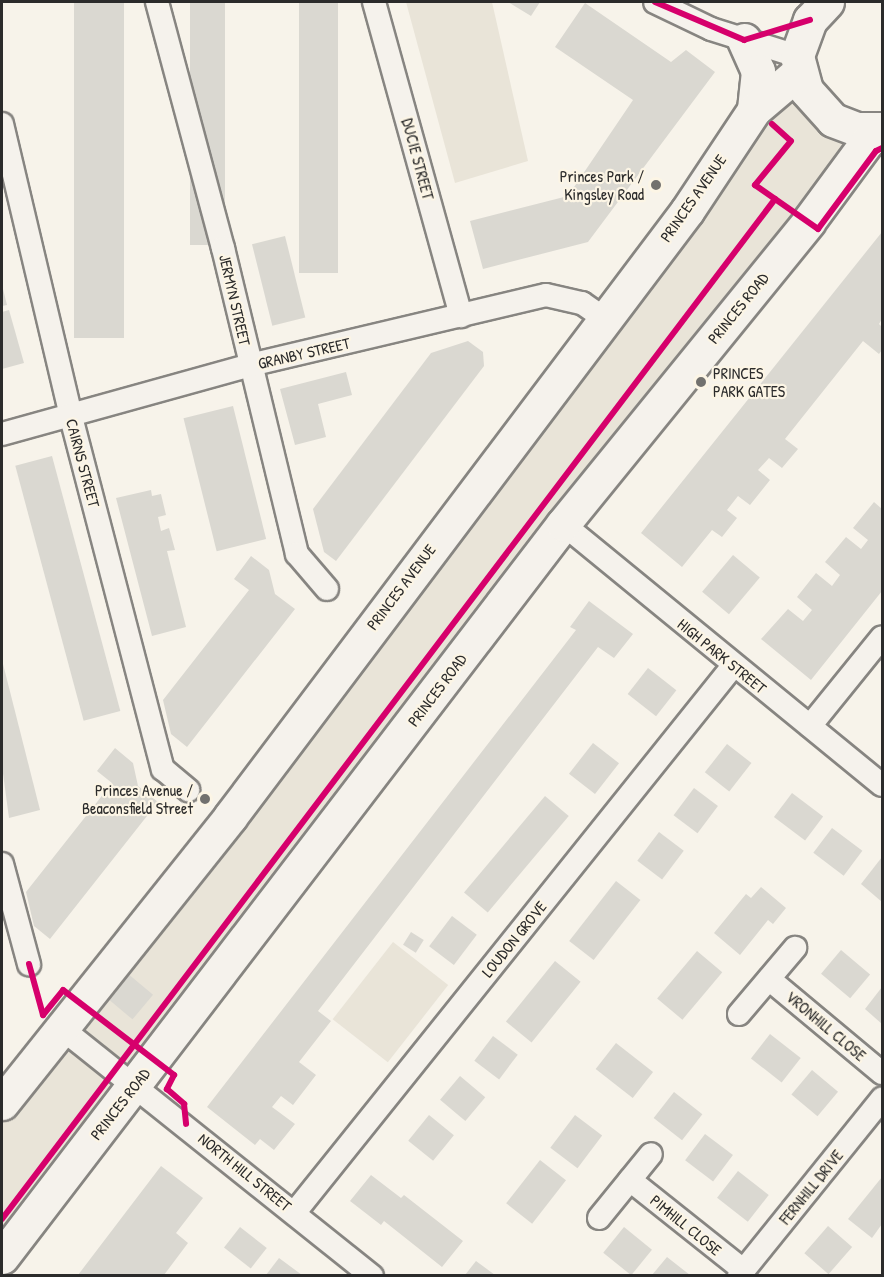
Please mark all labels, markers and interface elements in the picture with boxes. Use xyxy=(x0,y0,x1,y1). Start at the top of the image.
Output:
street label: DUCIE STREET xyxy=(398,116,438,202)
street label: PRINCES AVENUE xyxy=(656,151,730,245)
place label: Princes Park / Kingsley Road xyxy=(560,166,644,204)
marker: Princes Park / Kingsley Road xyxy=(649,178,663,192)
street label: JERMYN STREET xyxy=(215,253,255,347)
street label: PRINCES ROAD xyxy=(704,269,772,347)
street label: GRANBY STREET xyxy=(256,333,352,373)
place label: PRINCES PARK GATES xyxy=(713,363,785,401)
marker: PRINCES PARK GATES xyxy=(694,375,708,389)
street label: CAIRNS STREET xyxy=(62,417,104,509)
street label: PRINCES AVENUE xyxy=(363,540,439,634)
street label: HIGH PARK STREET xyxy=(674,614,770,698)
street label: PRINCES ROAD xyxy=(404,650,470,730)
place label: Princes Avenue / Beaconsfield Street xyxy=(82,780,193,818)
marker: Princes Avenue / Beaconsfield Street xyxy=(198,792,212,806)
street label: LOUDON GROVE xyxy=(478,897,550,981)
street label: VRONHILL CLOSE xyxy=(782,987,870,1065)
street label: PRINCES ROAD xyxy=(86,1064,154,1144)
street label: NORTH HILL STREET xyxy=(195,1129,295,1215)
street label: FERNHILL DRIVE xyxy=(775,1146,847,1228)
street label: PIMHILL CLOSE xyxy=(647,1191,725,1259)

